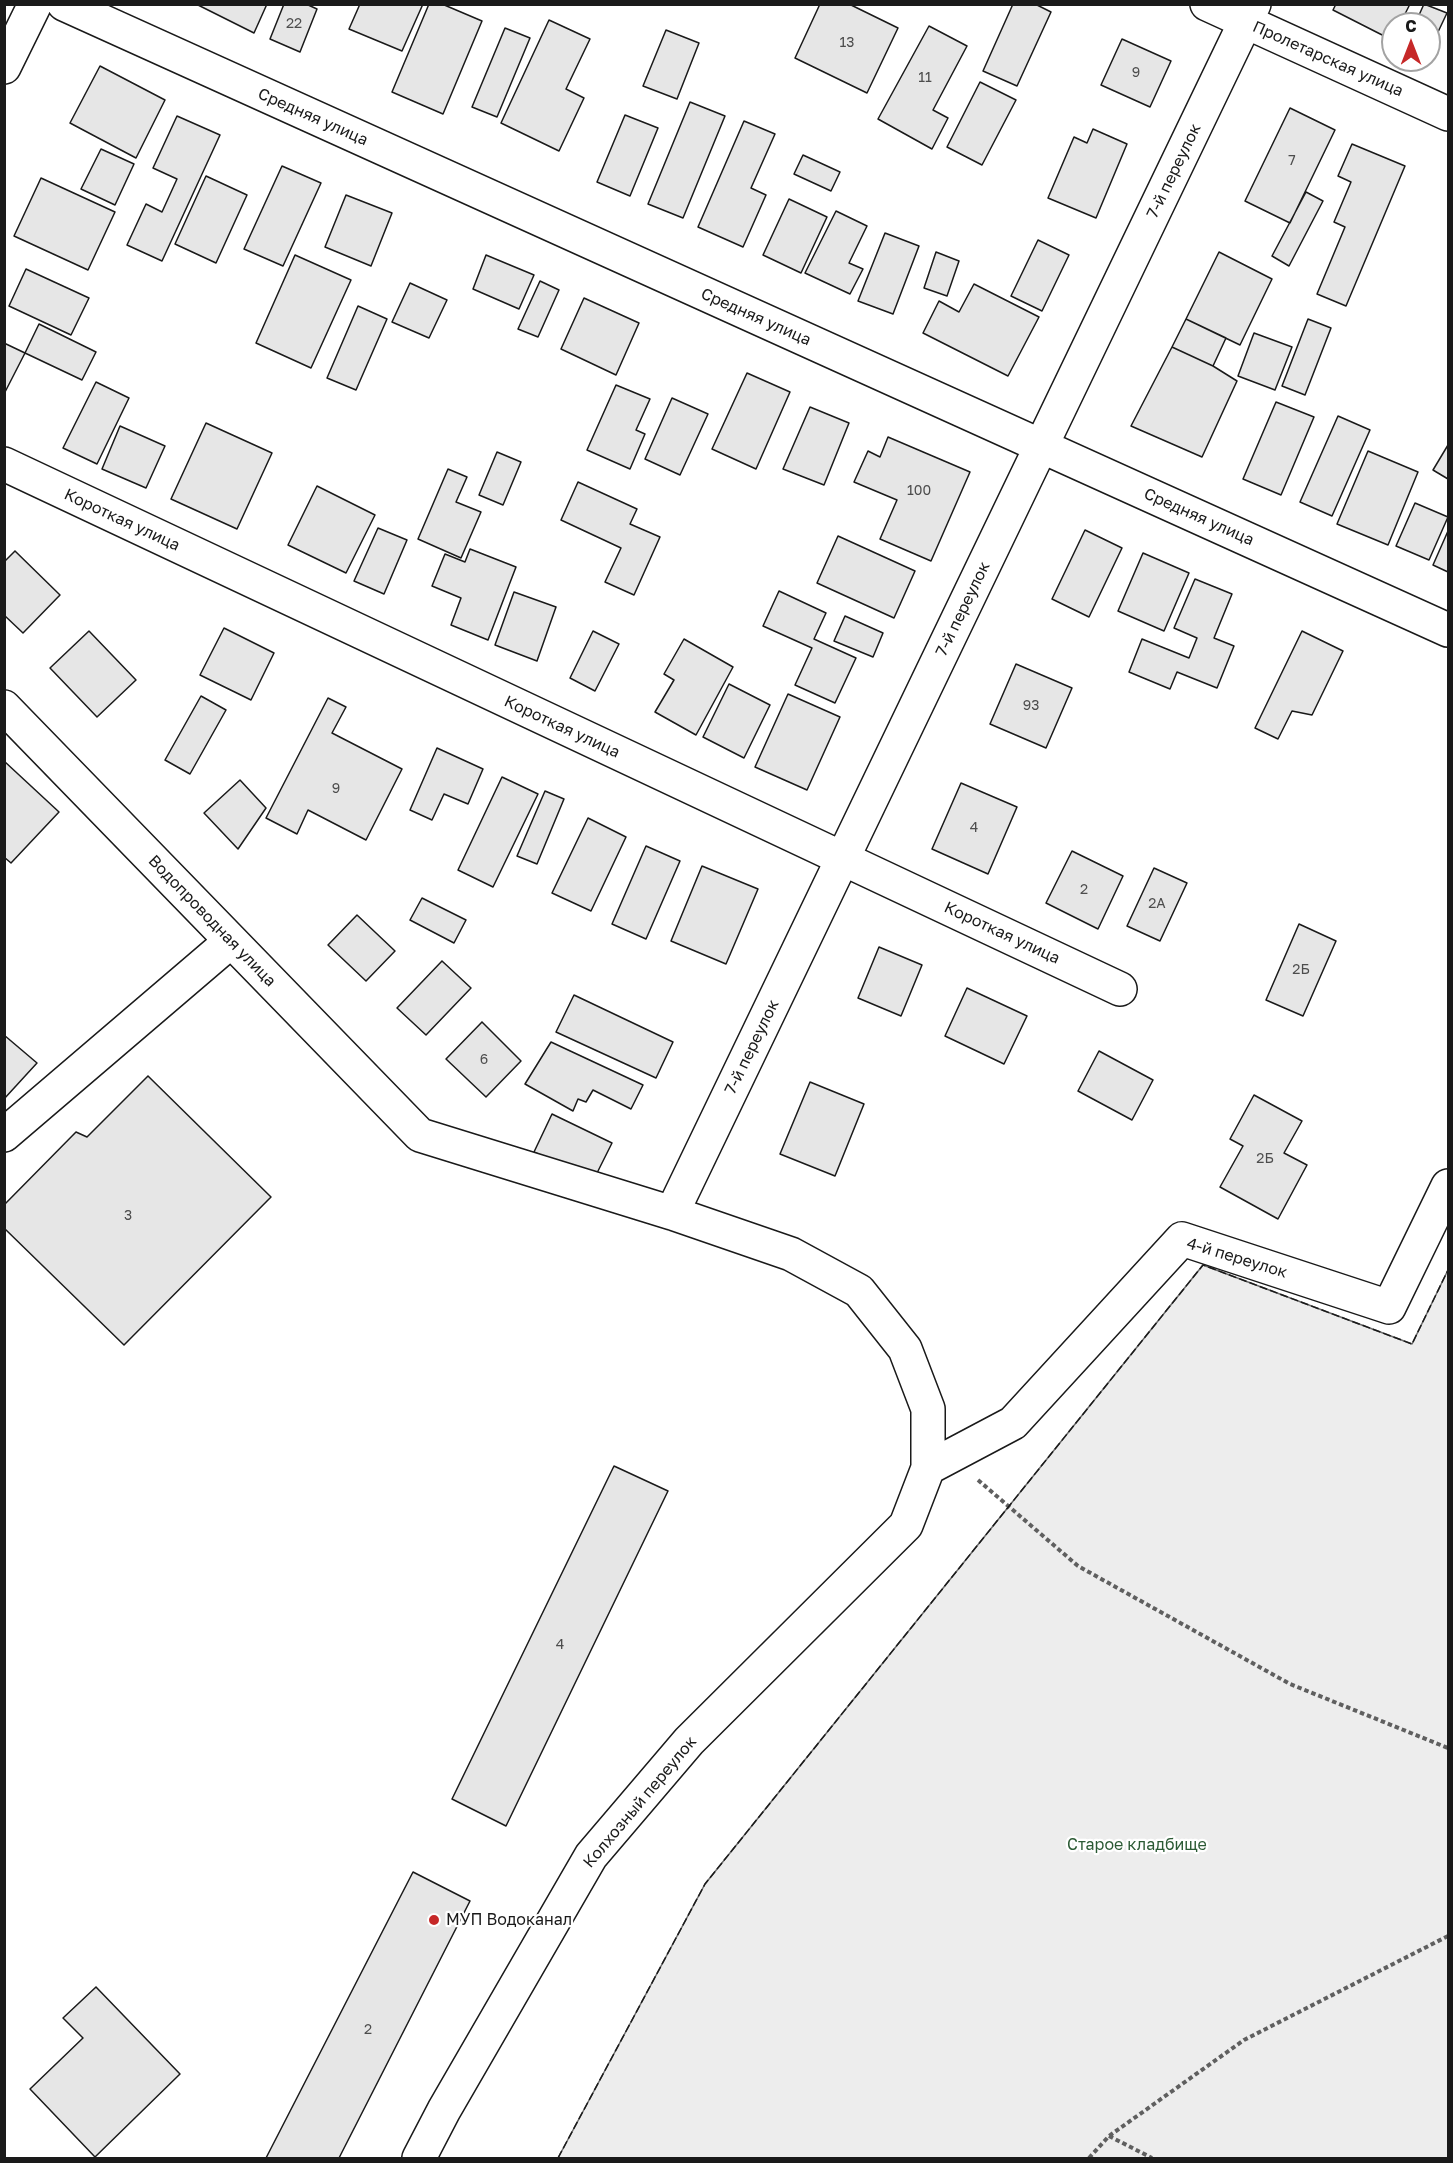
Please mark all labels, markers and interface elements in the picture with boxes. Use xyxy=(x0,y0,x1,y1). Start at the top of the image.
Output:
north arrow xyxy=(1381,12,1441,72)
house number: 22 xyxy=(286,16,302,32)
text: С xyxy=(1405,16,1417,36)
street label: Пролетарская улица xyxy=(1250,17,1406,101)
house number: 13 xyxy=(840,35,854,51)
house number: 9 xyxy=(1132,65,1140,81)
house number: 11 xyxy=(918,70,932,86)
street label: Средняя улица xyxy=(255,84,371,150)
street label: 7-й переулок xyxy=(1143,121,1205,221)
house number: 7 xyxy=(1288,153,1296,169)
street label: Средняя улица xyxy=(698,284,814,350)
house number: 100 xyxy=(907,483,931,499)
street label: Средняя улица xyxy=(1141,484,1257,550)
street label: Короткая улица xyxy=(61,485,183,555)
street label: 7-й переулок xyxy=(932,559,994,659)
street label: Короткая улица xyxy=(501,692,623,762)
house number: 93 xyxy=(1023,698,1039,714)
house number: 9 xyxy=(332,781,340,797)
house number: 4 xyxy=(970,820,978,836)
street label: Водопроводная улица xyxy=(144,851,280,991)
house number: 2 xyxy=(1080,882,1088,898)
house number: 2А xyxy=(1148,896,1166,912)
street label: Короткая улица xyxy=(941,898,1063,968)
house number: 2Б xyxy=(1292,962,1310,978)
street label: 7-й переулок xyxy=(721,997,783,1097)
house number: 6 xyxy=(480,1052,488,1068)
house number: 2Б xyxy=(1256,1151,1274,1167)
house number: 3 xyxy=(124,1208,132,1224)
street label: 4-й переулок xyxy=(1184,1234,1290,1282)
house number: 4 xyxy=(556,1637,564,1653)
street label: Колхозный переулок xyxy=(579,1732,701,1872)
park label: Старое кладбище xyxy=(1067,1835,1207,1855)
place label: МУП Водоканал xyxy=(446,1910,572,1930)
marker: МУП Водоканал xyxy=(427,1913,441,1927)
house number: 2 xyxy=(364,2022,372,2038)

